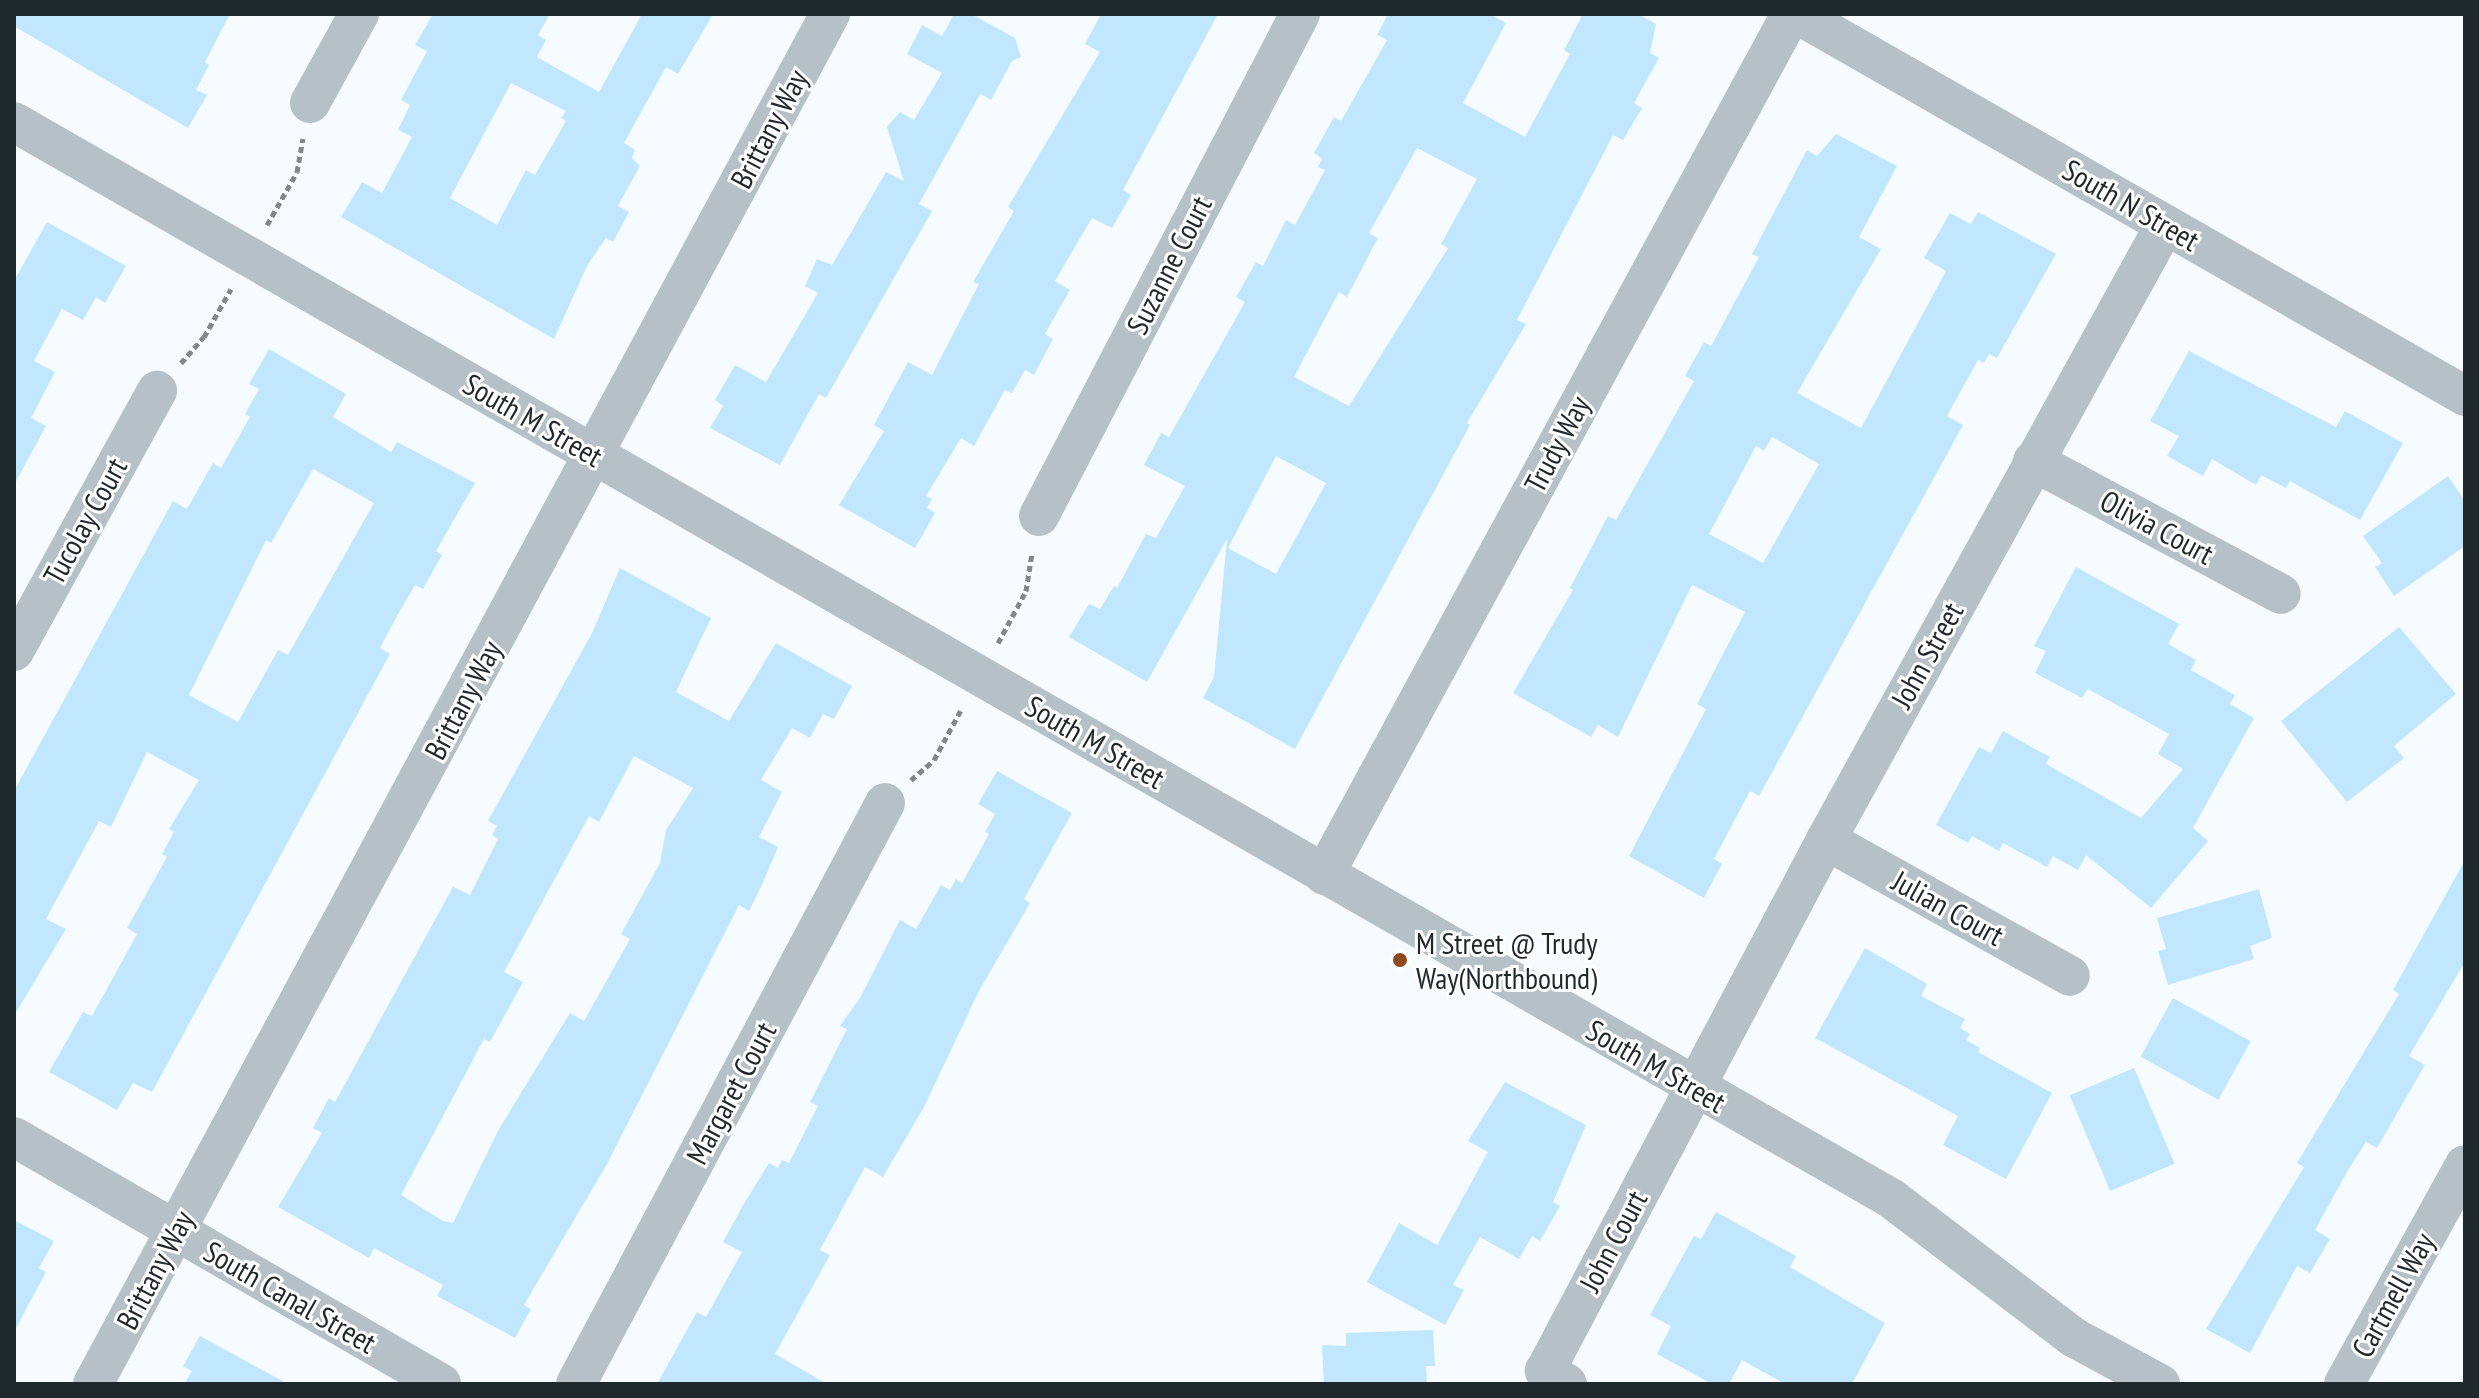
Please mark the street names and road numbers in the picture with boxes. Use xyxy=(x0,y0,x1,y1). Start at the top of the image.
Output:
street label: Brittany Way xyxy=(722,63,816,195)
street label: South N Street xyxy=(2057,152,2205,258)
street label: Suzanne Court xyxy=(1119,190,1219,340)
street label: South M Street xyxy=(457,366,609,474)
street label: Trudy Way xyxy=(1516,389,1598,499)
street label: Tucolay Court xyxy=(35,451,135,591)
street label: Olivia Court xyxy=(2094,482,2220,572)
street label: John Street xyxy=(1883,596,1971,714)
street label: Brittany Way xyxy=(416,634,510,766)
street label: South M Street xyxy=(1019,688,1171,796)
street label: Julian Court xyxy=(1886,863,2010,953)
street label: South M Street xyxy=(1580,1012,1732,1120)
street label: Margaret Court xyxy=(679,1016,783,1170)
street label: John Court xyxy=(1572,1184,1654,1298)
street label: Brittany Way xyxy=(108,1204,202,1336)
street label: Cartmell Way xyxy=(2344,1226,2442,1364)
street label: South Canal Street xyxy=(198,1233,382,1361)

